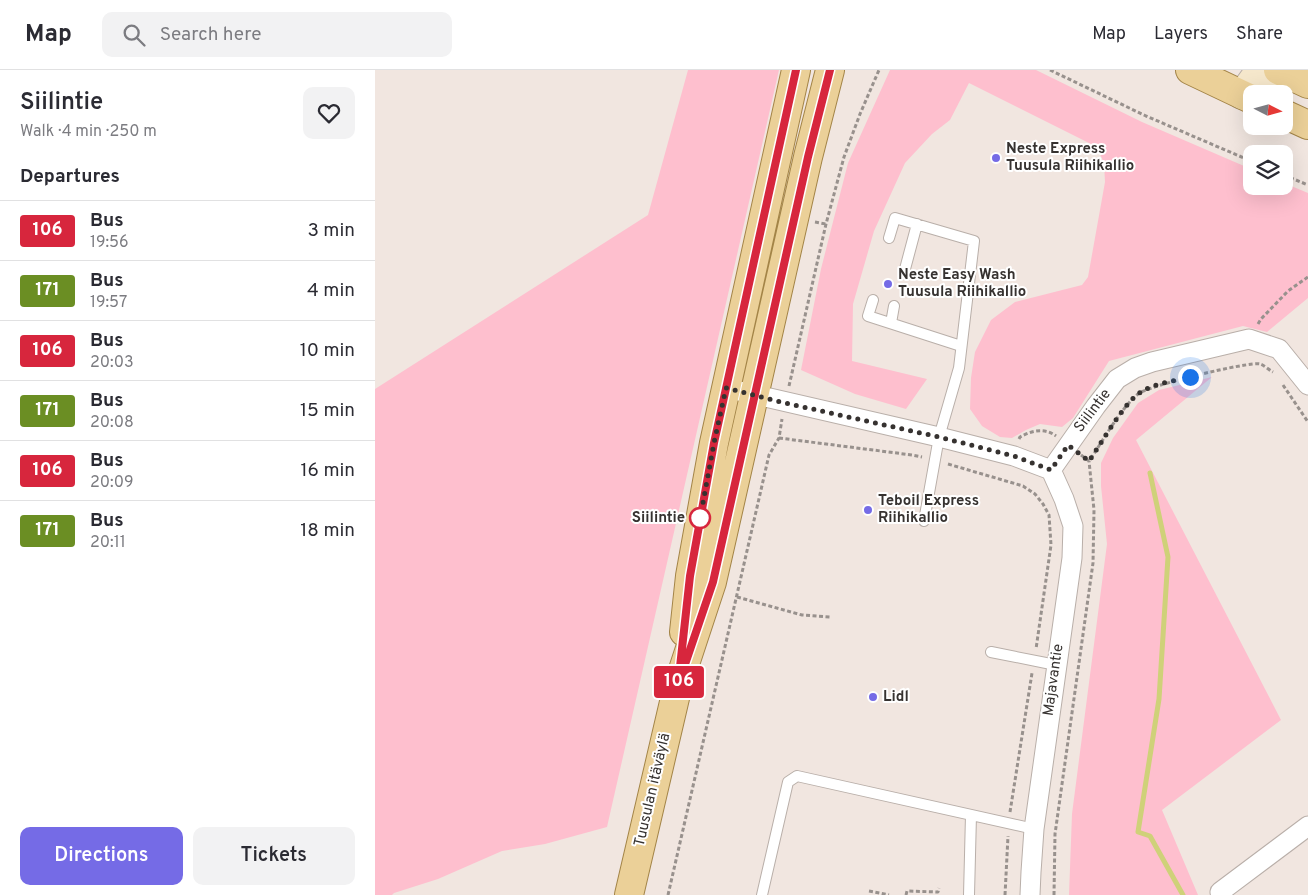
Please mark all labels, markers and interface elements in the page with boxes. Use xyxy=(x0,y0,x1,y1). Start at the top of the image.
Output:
search box xyxy=(102,12,452,57)
text: Map xyxy=(25,20,72,50)
icon: search xyxy=(120,21,148,49)
text: Search here xyxy=(160,23,261,47)
text: Map xyxy=(1092,23,1126,46)
text: Layers xyxy=(1154,23,1208,46)
text: Share xyxy=(1236,23,1283,46)
north arrow xyxy=(1243,85,1293,135)
map controls xyxy=(1243,85,1293,195)
button: heart xyxy=(303,87,355,139)
text: Siilintie xyxy=(20,88,103,118)
text: Walk · 4 min · 250 m xyxy=(20,122,157,142)
place label: Neste Express Tuusula Riihikallio xyxy=(1006,140,1134,176)
button: layers xyxy=(1243,145,1293,195)
marker: Neste Express Tuusula Riihikallio xyxy=(990,152,1002,164)
text: Departures xyxy=(20,165,120,189)
text: Bus xyxy=(90,209,124,233)
text: 106 xyxy=(32,219,63,242)
text: 3 min xyxy=(307,219,355,243)
text: 19:56 xyxy=(90,233,129,253)
place label: Neste Easy Wash Tuusula Riihikallio xyxy=(898,266,1026,302)
text: Bus xyxy=(90,269,124,293)
marker: Neste Easy Wash Tuusula Riihikallio xyxy=(882,278,894,290)
text: 171 xyxy=(35,279,60,302)
text: 4 min xyxy=(307,279,355,303)
text: 19:57 xyxy=(90,293,127,313)
text: Bus xyxy=(90,329,124,353)
text: 106 xyxy=(32,339,63,362)
text: 10 min xyxy=(300,339,355,363)
text: 20:03 xyxy=(90,353,134,373)
your location xyxy=(1178,365,1203,390)
street label: Siilintie xyxy=(1070,385,1116,437)
text: Bus xyxy=(90,389,124,413)
text: 171 xyxy=(35,399,60,422)
text: 15 min xyxy=(300,399,355,423)
text: 20:08 xyxy=(90,413,134,433)
text: Bus xyxy=(90,449,124,473)
text: 106 xyxy=(32,459,63,482)
text: 16 min xyxy=(300,459,355,483)
text: 20:09 xyxy=(90,473,134,493)
place label: Teboil Express Riihikallio xyxy=(878,492,979,528)
marker: Teboil Express Riihikallio xyxy=(862,504,874,516)
marker: Siilintie xyxy=(689,507,711,529)
text: Bus xyxy=(90,509,124,533)
place label: Siilintie xyxy=(632,509,685,528)
text: 171 xyxy=(35,519,60,542)
text: 18 min xyxy=(300,519,355,543)
text: 20:11 xyxy=(90,533,126,553)
street label: Majavantie xyxy=(1040,643,1068,717)
line badge: 106 xyxy=(650,666,708,698)
text: 106 xyxy=(664,670,694,693)
place label: Lidl xyxy=(883,688,909,707)
marker: Lidl xyxy=(867,691,879,703)
street label: Tuusulan itäväylä xyxy=(631,731,675,849)
button: Directions xyxy=(20,827,183,885)
button: Tickets xyxy=(193,827,355,885)

